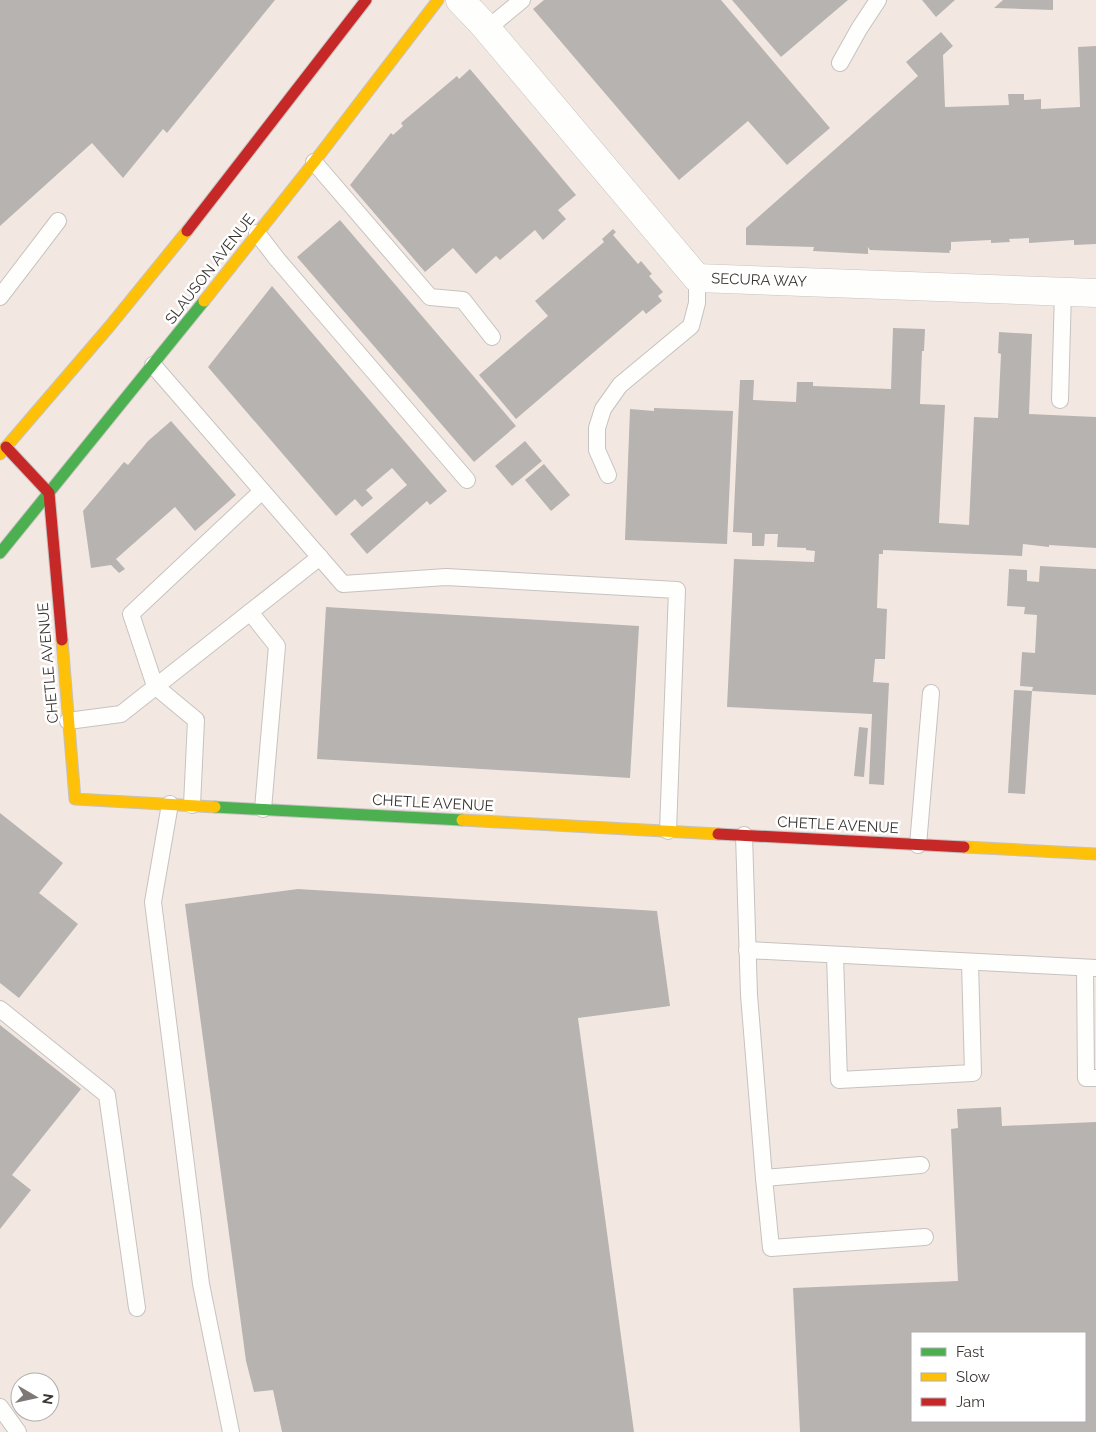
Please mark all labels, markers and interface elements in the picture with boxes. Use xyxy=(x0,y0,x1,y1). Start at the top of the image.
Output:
street label: SLAUSON AVENUE xyxy=(161,210,259,328)
street label: SECURA WAY xyxy=(711,269,807,291)
street label: CHETLE AVENUE xyxy=(34,602,62,724)
street label: CHETLE AVENUE xyxy=(372,791,494,815)
street label: CHETLE AVENUE xyxy=(777,813,899,837)
legend xyxy=(911,1332,1086,1422)
text: Fast xyxy=(956,1343,984,1361)
text: Slow xyxy=(956,1368,990,1386)
north arrow xyxy=(10,1372,60,1422)
text: N xyxy=(39,1393,57,1406)
text: Jam xyxy=(956,1393,985,1411)

